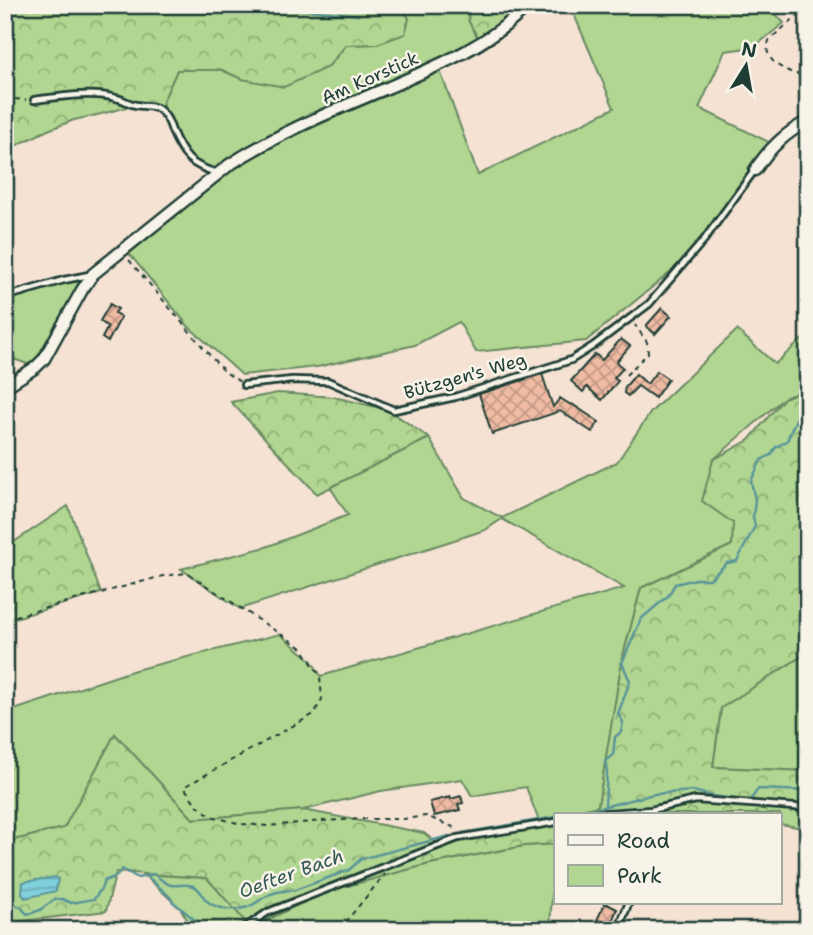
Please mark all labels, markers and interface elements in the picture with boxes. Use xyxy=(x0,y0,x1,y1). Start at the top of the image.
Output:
north arrow xyxy=(712,32,782,102)
text: N xyxy=(739,36,759,64)
street label: Am Korstick xyxy=(318,46,422,110)
street label: Bützgen's Weg xyxy=(401,347,529,405)
legend xyxy=(554,813,782,904)
text: Road xyxy=(617,827,670,855)
water label: Oefter Bach xyxy=(235,843,347,904)
text: Park xyxy=(617,862,662,890)

